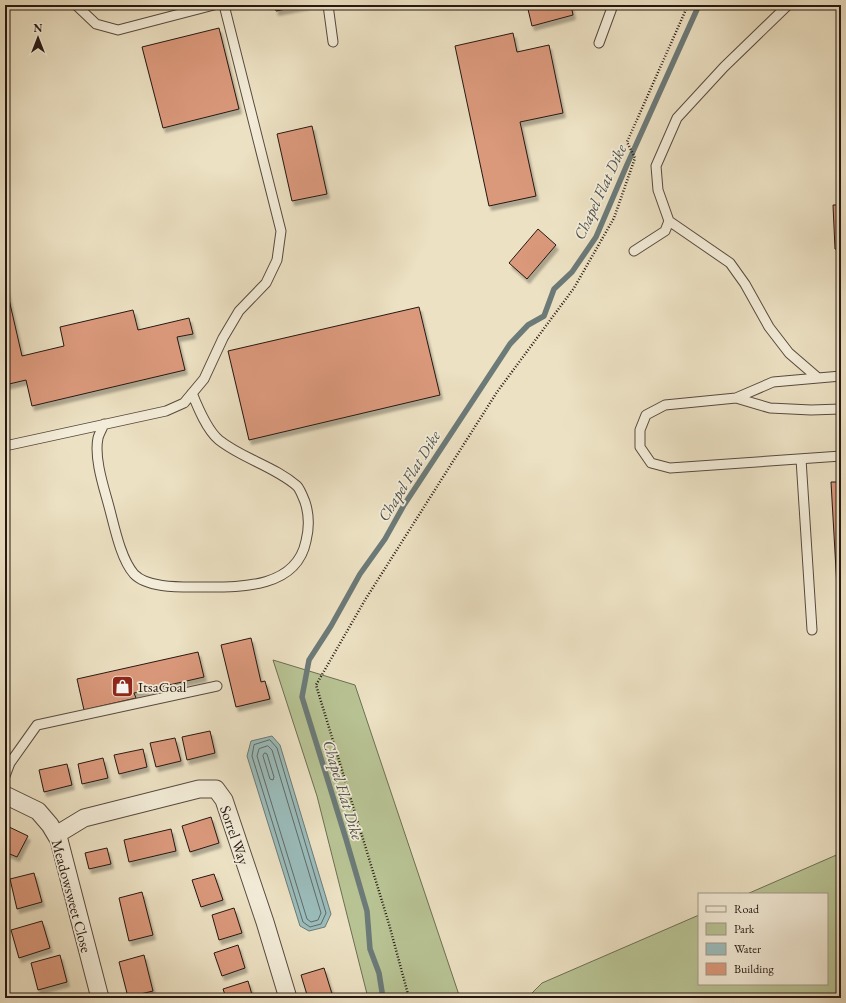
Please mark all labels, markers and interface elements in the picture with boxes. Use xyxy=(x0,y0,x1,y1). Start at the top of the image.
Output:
north arrow xyxy=(18,18,58,58)
text: N xyxy=(34,21,43,35)
water label: Chapel Flat Dike xyxy=(569,140,632,243)
water label: Chapel Flat Dike xyxy=(373,426,445,525)
shop icon: ItsaGoal xyxy=(109,673,135,699)
place label: ItsaGoal xyxy=(138,677,187,696)
water label: Chapel Flat Dike xyxy=(318,738,368,843)
street label: Sorrel Way xyxy=(216,803,254,868)
street label: Meadowsweet Close xyxy=(48,837,96,955)
legend xyxy=(698,893,828,985)
text: Road xyxy=(734,901,760,917)
text: Park xyxy=(734,921,755,937)
text: Water xyxy=(734,941,761,957)
text: Building xyxy=(734,961,775,977)

